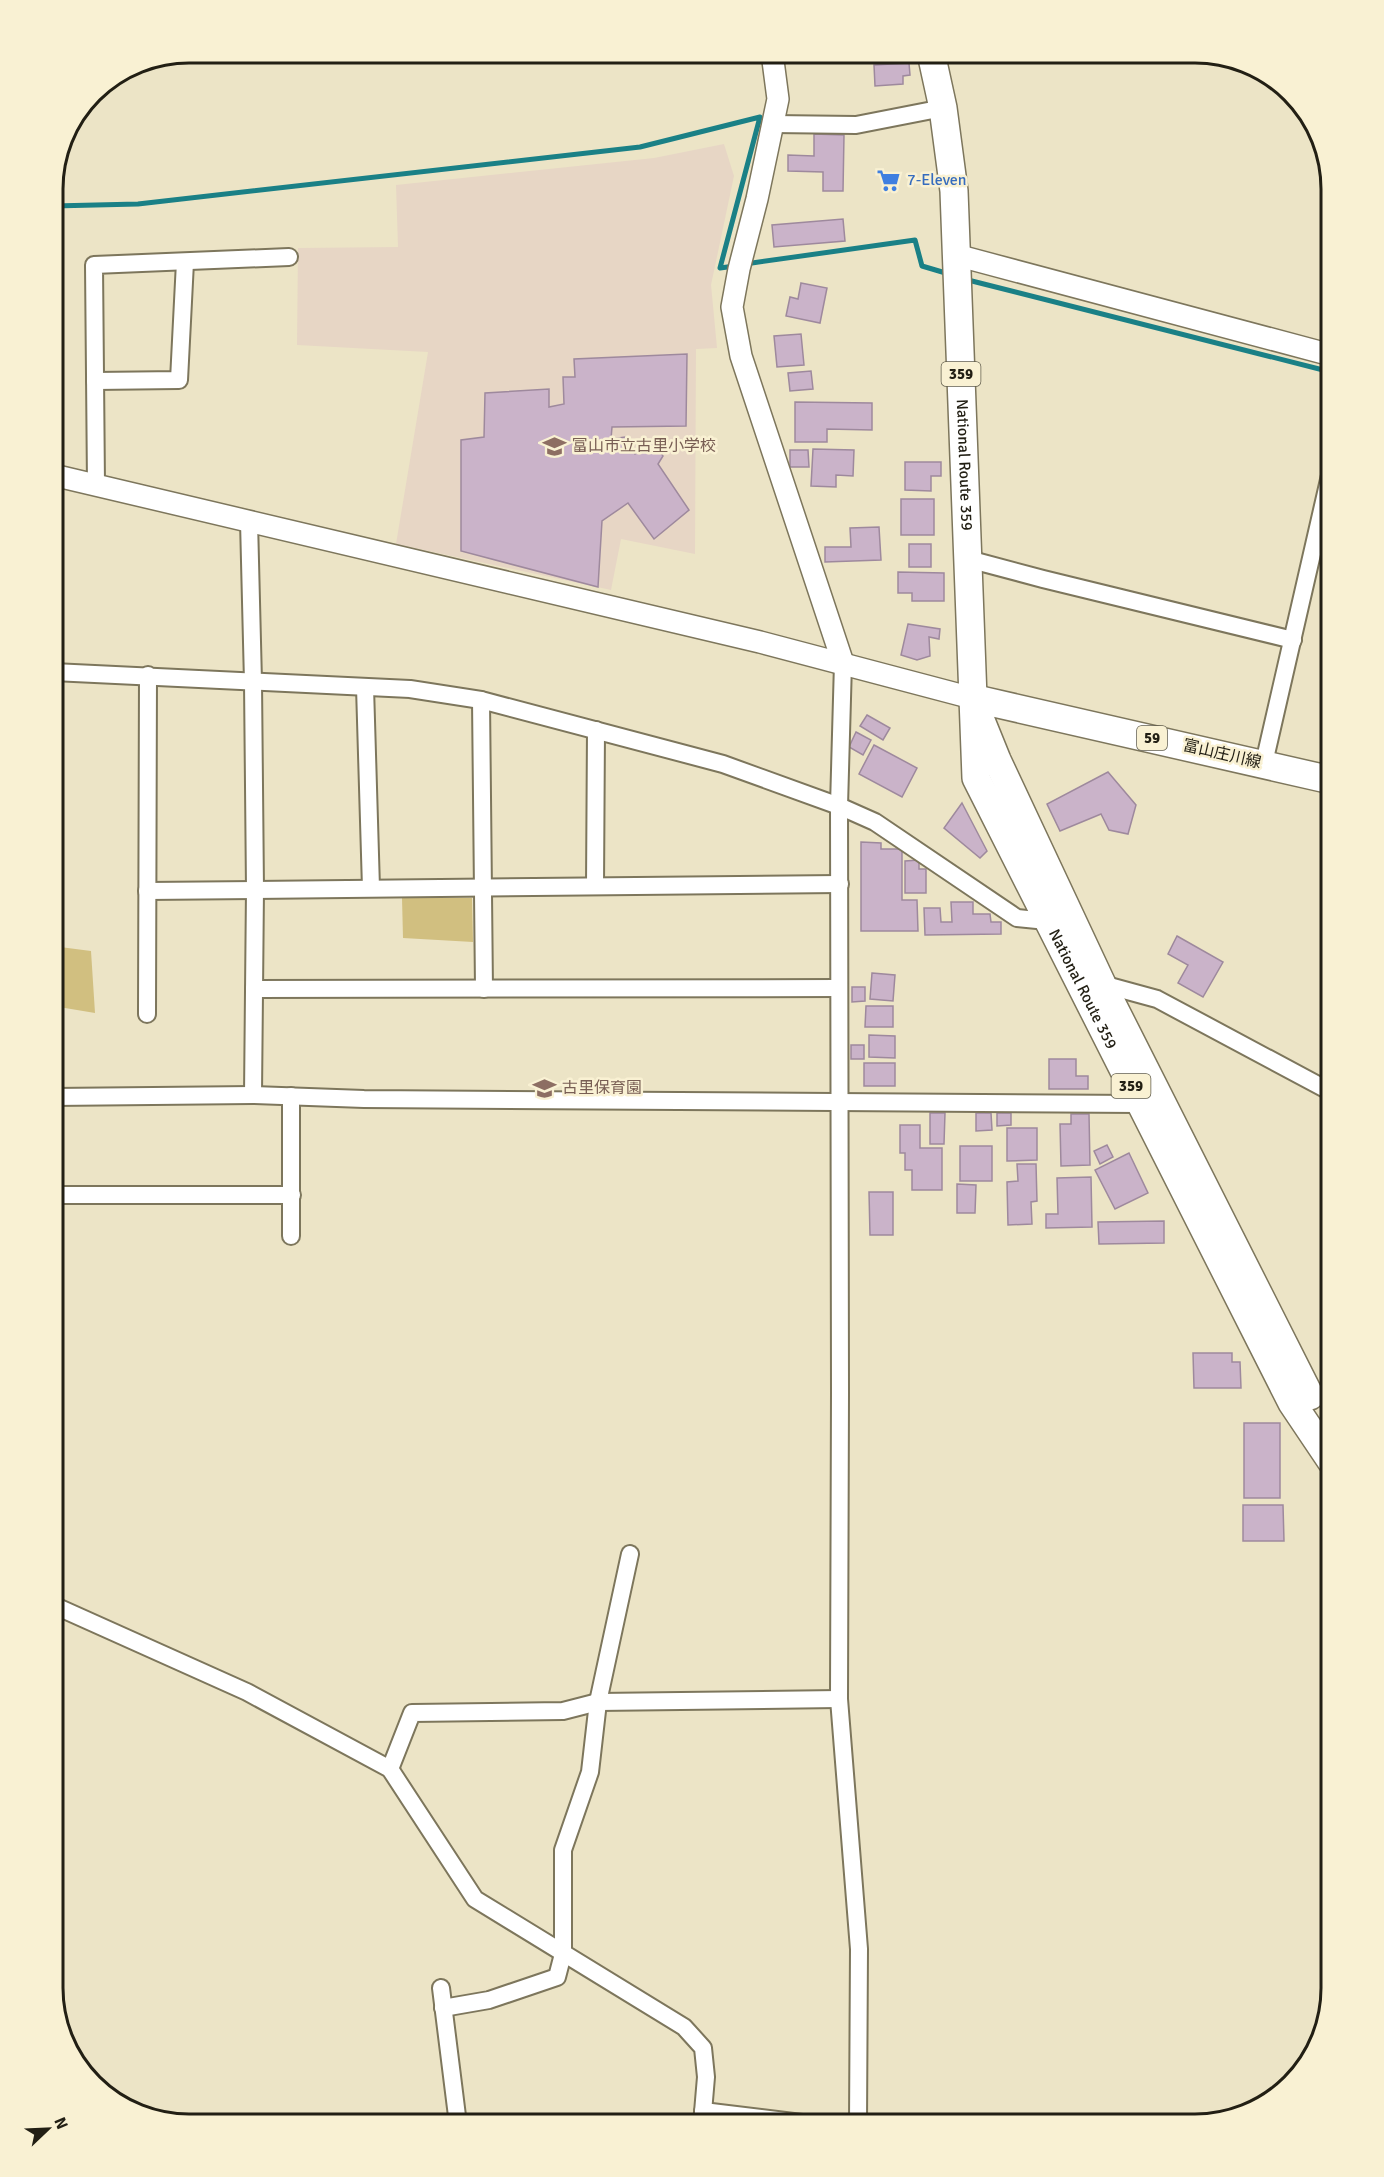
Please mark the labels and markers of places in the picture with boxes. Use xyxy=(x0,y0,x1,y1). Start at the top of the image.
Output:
supermarket icon: 7-Eleven xyxy=(876,167,902,193)
place label: 7-Eleven xyxy=(907,170,966,190)
school or university icon: 富山市立古里小学校 xyxy=(541,433,567,459)
place label: 富山市立古里小学校 xyxy=(572,436,716,456)
school or university icon: 古里保育園 xyxy=(531,1075,557,1101)
place label: 古里保育園 xyxy=(562,1078,642,1098)

